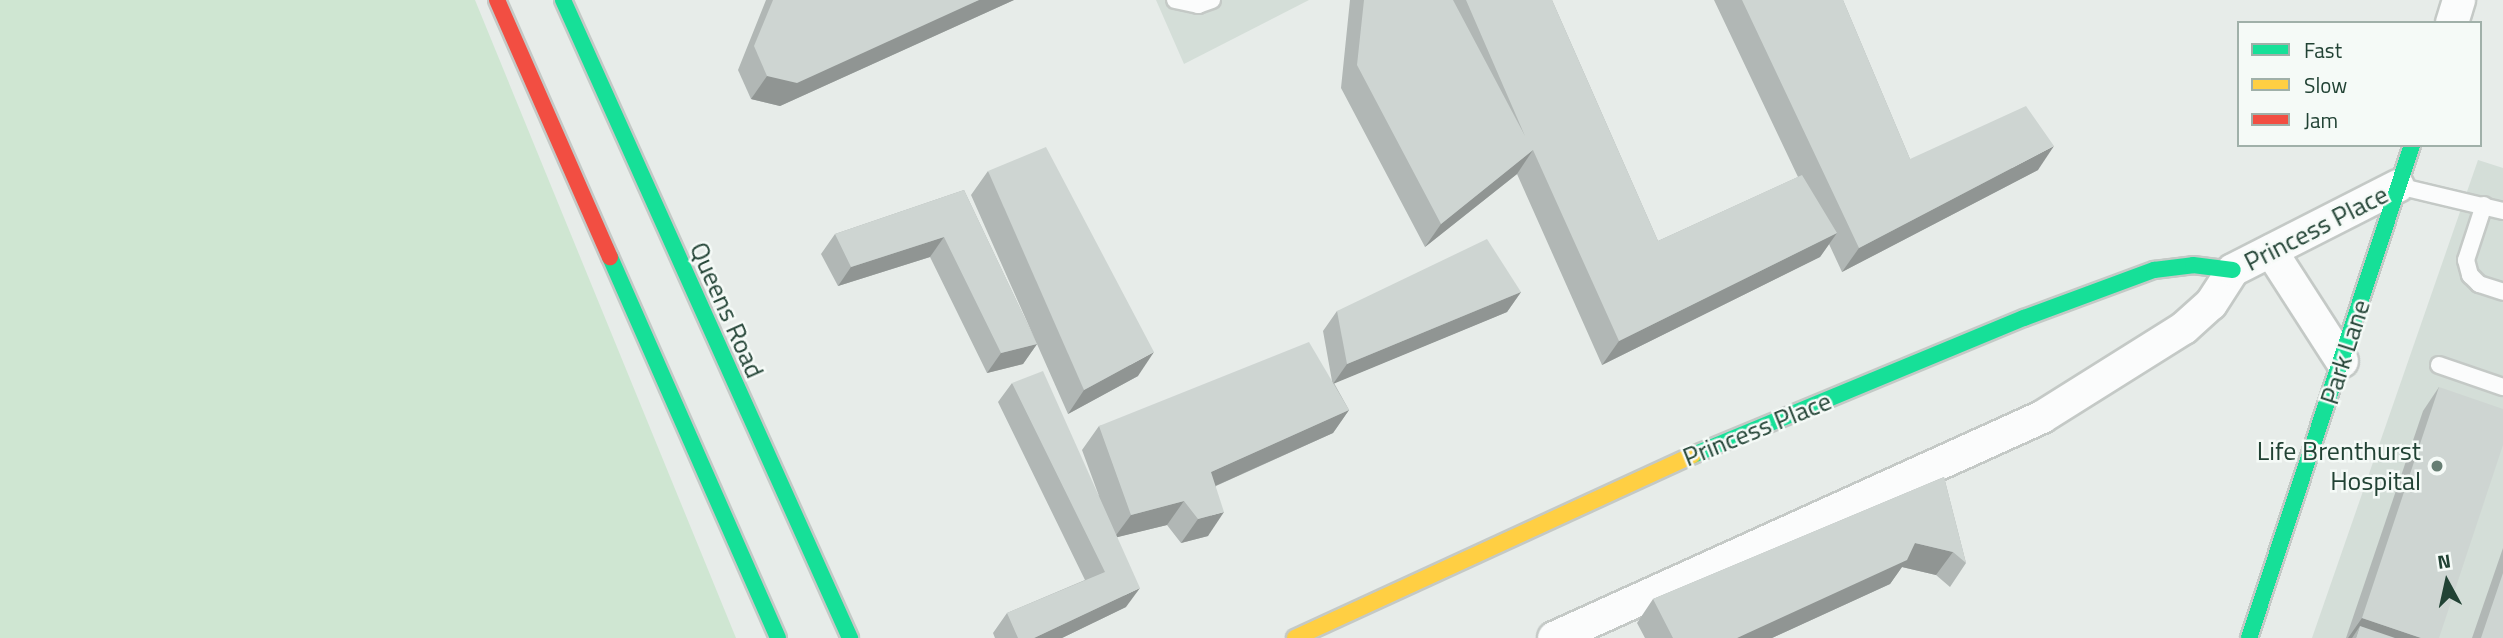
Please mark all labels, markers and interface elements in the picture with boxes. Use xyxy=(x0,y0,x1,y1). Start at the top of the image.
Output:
legend xyxy=(2237,21,2482,147)
text: Fast xyxy=(2304,34,2342,66)
text: Slow xyxy=(2304,69,2347,101)
text: Jam xyxy=(2304,104,2338,136)
street label: Princess Place xyxy=(2239,178,2393,278)
street label: Queens Road xyxy=(683,237,771,383)
street label: Park Lane xyxy=(2313,296,2377,408)
street label: Princess Place xyxy=(1678,385,1836,473)
place label: Life Brenthurst Hospital xyxy=(2257,435,2421,496)
marker: Life Brenthurst Hospital xyxy=(2427,456,2447,476)
text: N xyxy=(2435,545,2453,576)
north arrow xyxy=(2412,547,2482,617)

